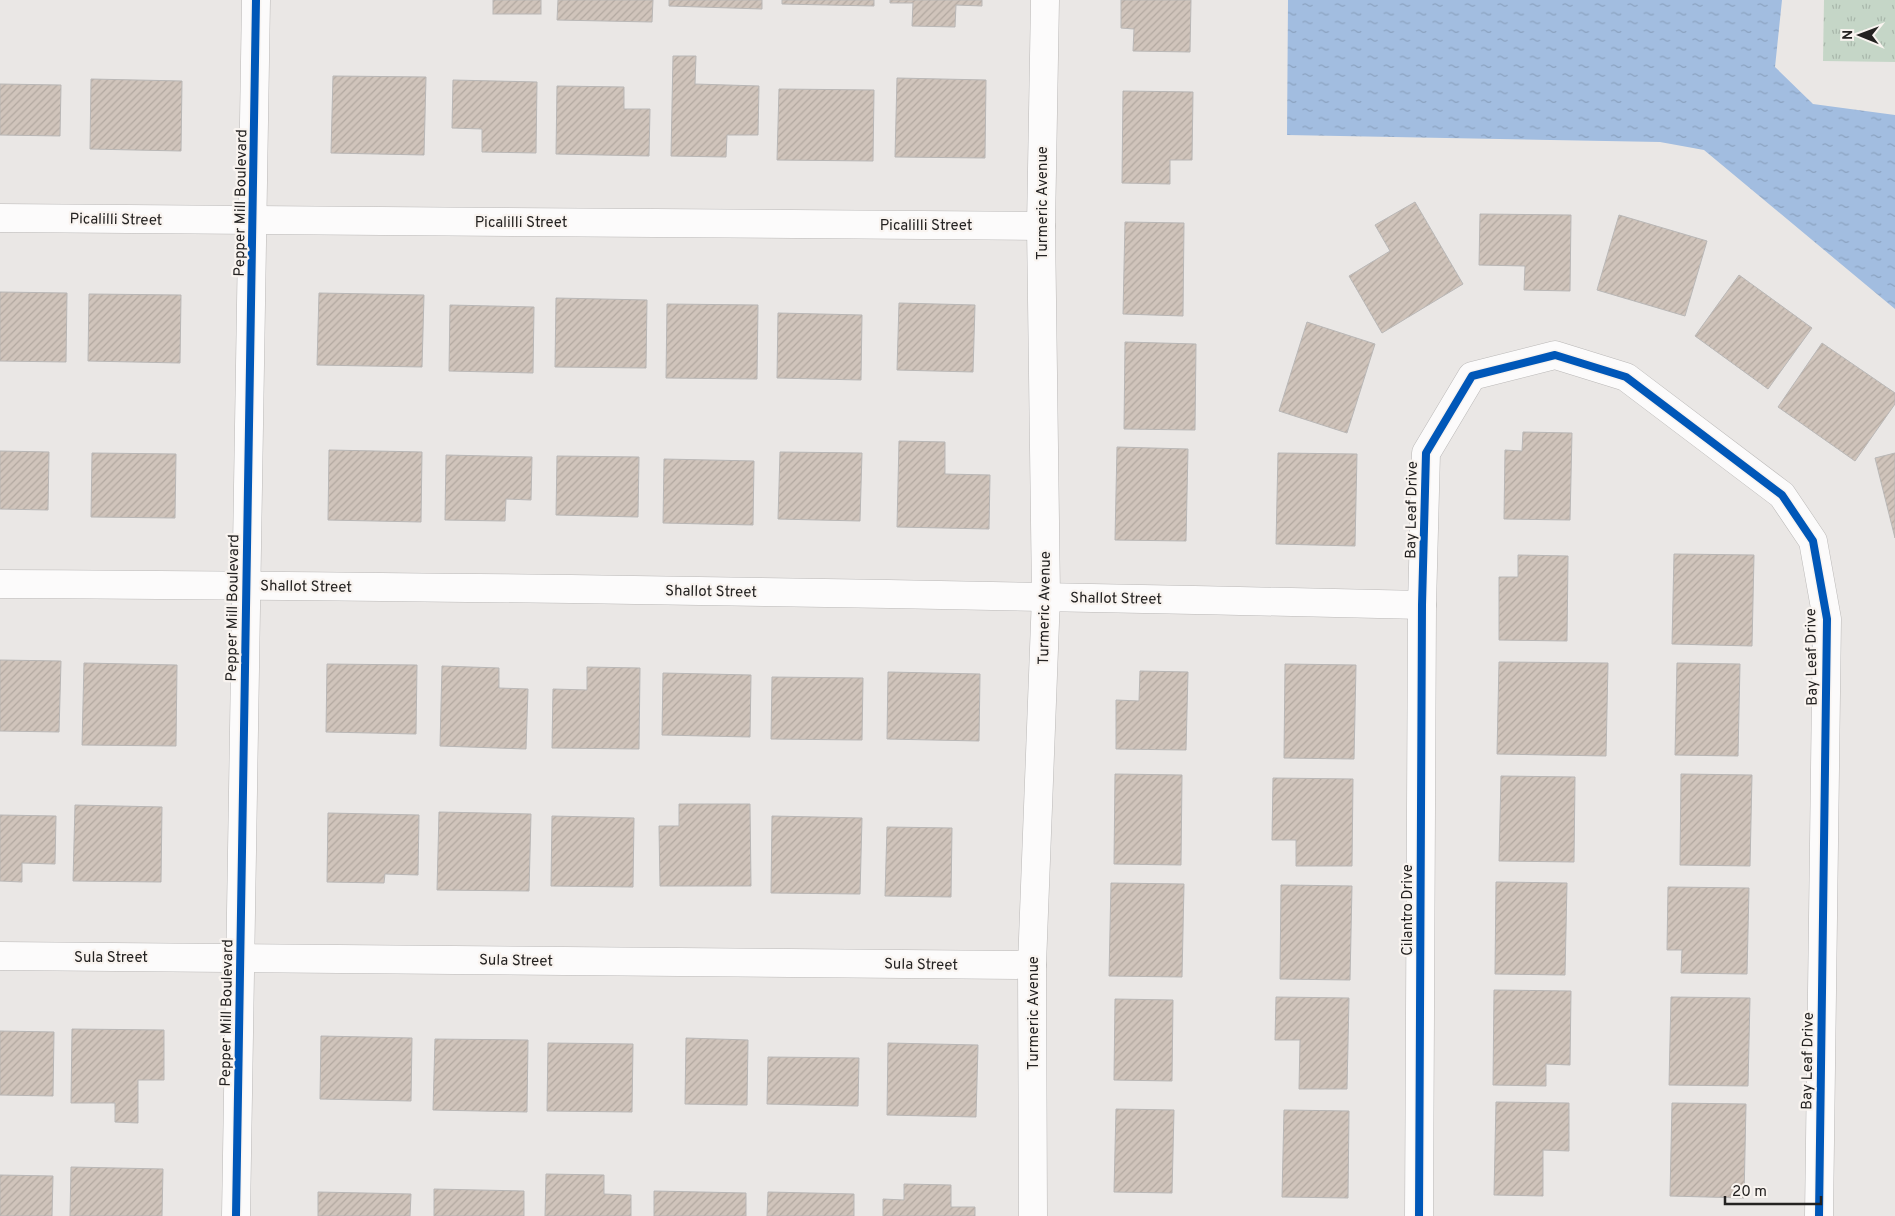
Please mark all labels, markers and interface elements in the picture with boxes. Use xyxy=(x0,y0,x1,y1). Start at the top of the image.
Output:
north arrow xyxy=(1835,10,1885,60)
text: N xyxy=(1840,30,1857,40)
street label: Pepper Mill Boulevard xyxy=(231,129,252,277)
street label: Turmeric Avenue xyxy=(1034,146,1053,260)
street label: Picalilli Street xyxy=(69,210,162,231)
street label: Picalilli Street xyxy=(475,214,567,233)
street label: Picalilli Street xyxy=(880,217,972,236)
street label: Bay Leaf Drive xyxy=(1402,461,1423,559)
street label: Pepper Mill Boulevard xyxy=(223,534,244,682)
street label: Turmeric Avenue xyxy=(1035,551,1056,665)
street label: Shallot Street xyxy=(260,577,352,598)
street label: Shallot Street xyxy=(665,582,757,603)
street label: Shallot Street xyxy=(1070,589,1162,610)
street label: Bay Leaf Drive xyxy=(1802,608,1823,706)
street label: Cilantro Drive xyxy=(1399,864,1418,956)
street label: Pepper Mill Boulevard xyxy=(217,939,238,1087)
street label: Sula Street xyxy=(74,949,148,968)
street label: Sula Street xyxy=(479,951,553,972)
street label: Sula Street xyxy=(884,955,958,976)
street label: Turmeric Avenue xyxy=(1025,956,1044,1070)
street label: Bay Leaf Drive xyxy=(1798,1012,1819,1110)
scale bar xyxy=(1725,1174,1821,1206)
text: 20 m xyxy=(1732,1183,1767,1202)

